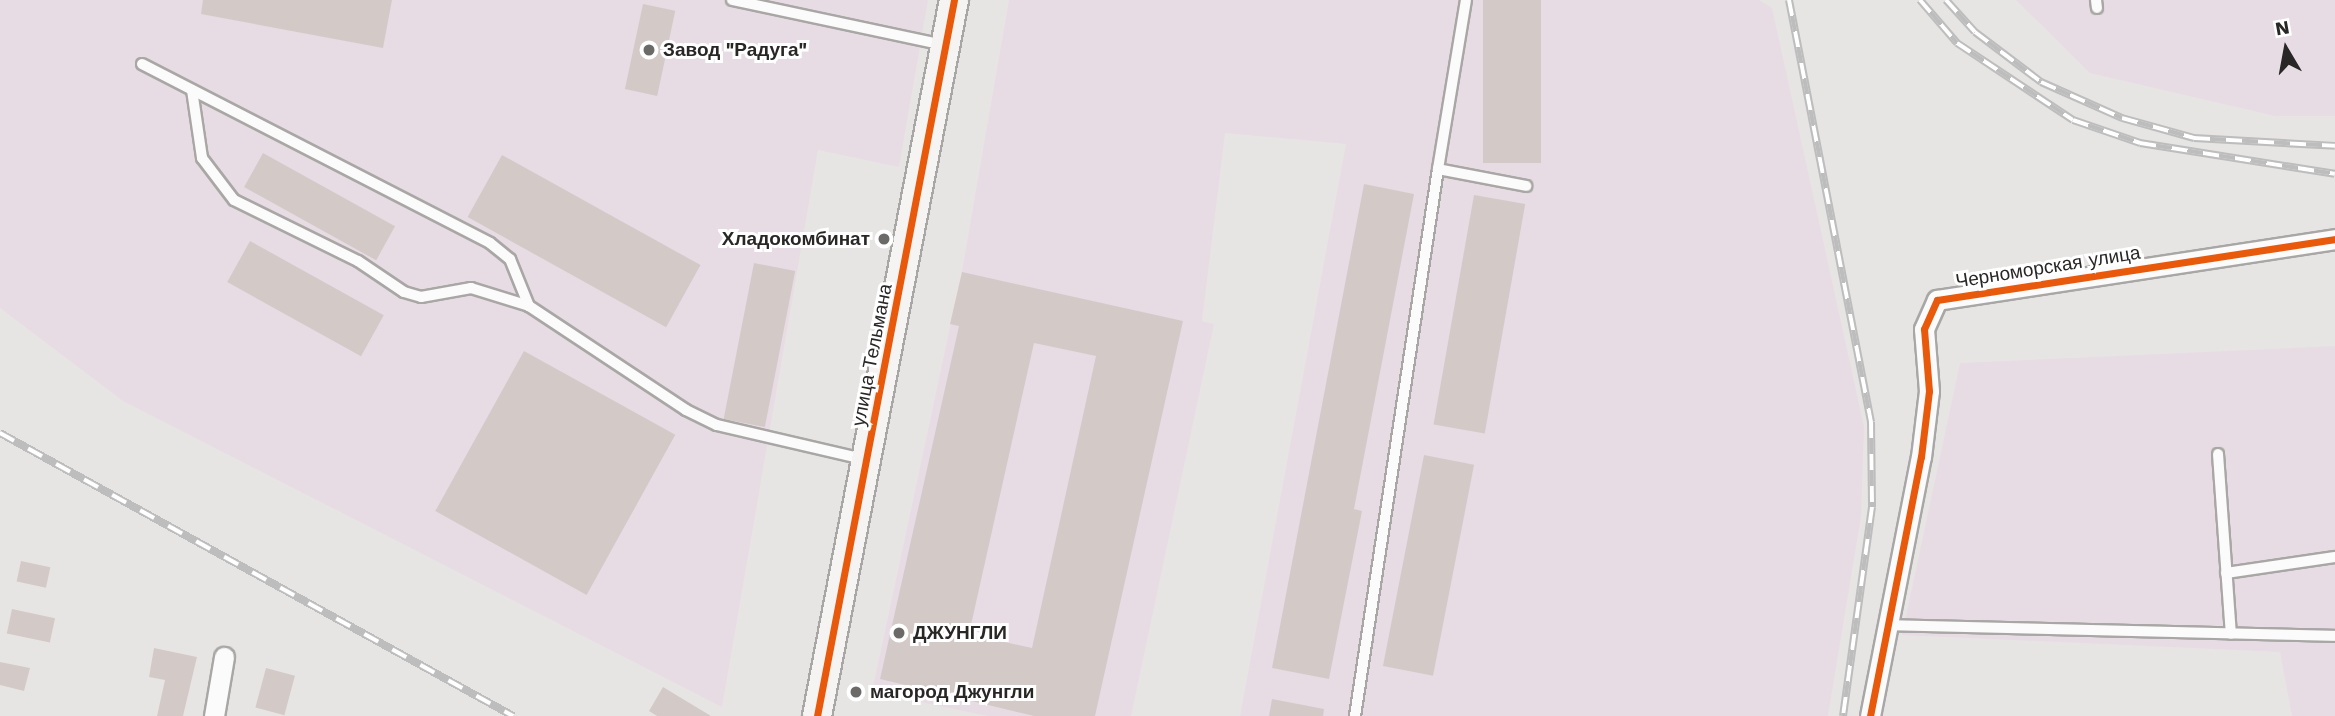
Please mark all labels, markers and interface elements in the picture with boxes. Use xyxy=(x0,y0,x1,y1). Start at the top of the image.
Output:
north arrow xyxy=(2251,14,2321,84)
text: N xyxy=(2273,15,2291,40)
place label: Завод "Радуга" xyxy=(663,39,807,61)
marker: Завод "Радуга" xyxy=(641,42,657,58)
place label: Хладокомбинат xyxy=(722,228,870,250)
marker: Хладокомбинат xyxy=(876,231,892,247)
street label: Черноморская улица xyxy=(1954,241,2142,293)
street label: улица Тельмана xyxy=(847,282,897,428)
place label: ДЖУНГЛИ xyxy=(913,622,1007,644)
marker: ДЖУНГЛИ xyxy=(891,625,907,641)
place label: магород Джунгли xyxy=(870,681,1034,703)
marker: магород Джунгли xyxy=(848,684,864,700)

